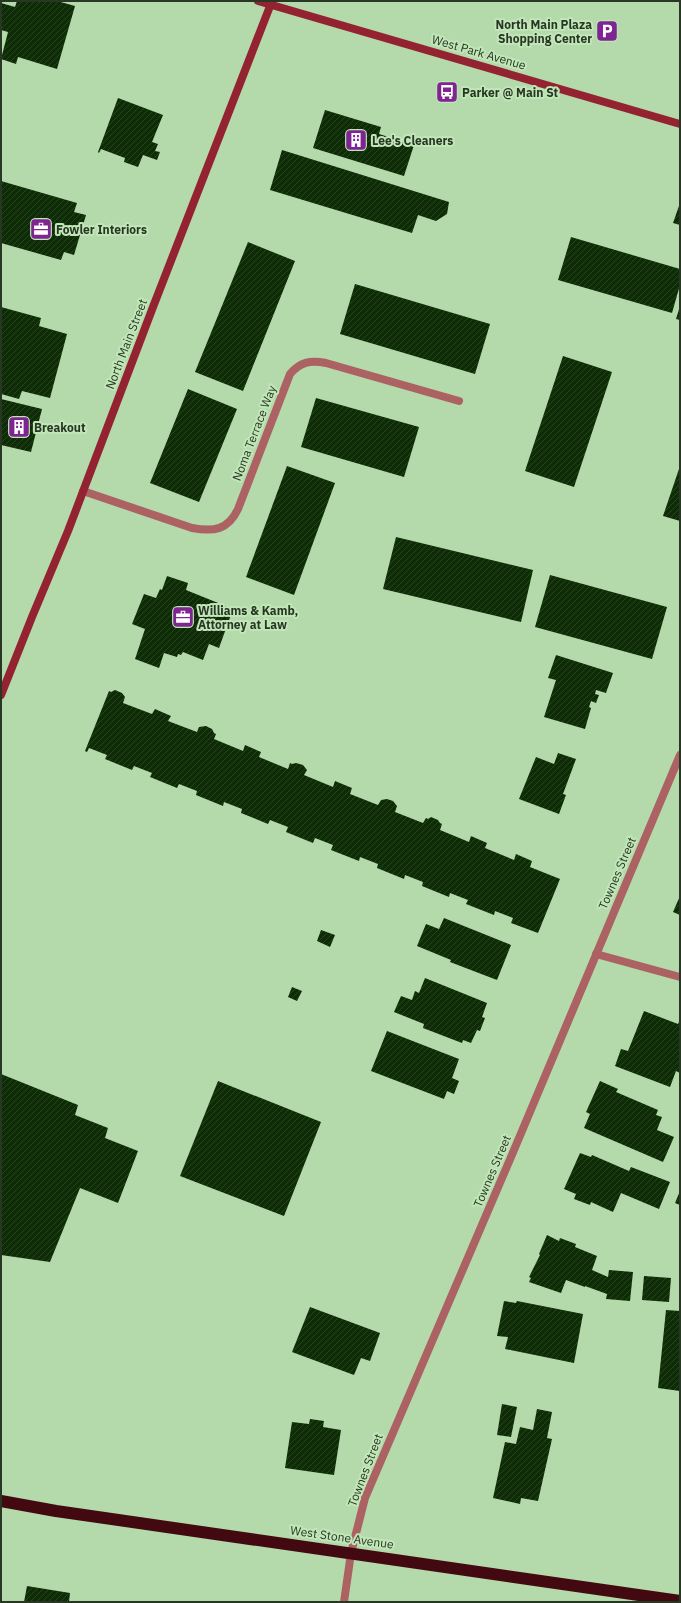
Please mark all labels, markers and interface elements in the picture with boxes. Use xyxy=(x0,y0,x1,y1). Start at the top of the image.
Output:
place label: North Main Plaza Shopping Center xyxy=(496,17,592,46)
parking icon: North Main Plaza Shopping Center xyxy=(594,18,620,44)
street label: West Park Avenue xyxy=(430,31,528,73)
bus stop icon: Parker @ Main St xyxy=(434,79,460,105)
place label: Parker @ Main St xyxy=(462,85,559,100)
building icon: Lee's Cleaners xyxy=(343,127,369,153)
place label: Lee's Cleaners xyxy=(372,133,453,148)
office icon: Fowler Interiors xyxy=(28,216,54,242)
place label: Fowler Interiors xyxy=(56,222,147,237)
street label: North Main Street xyxy=(102,297,150,391)
street label: Noma Terrace Way xyxy=(229,383,279,483)
building icon: Breakout xyxy=(6,414,32,440)
place label: Breakout xyxy=(34,420,86,435)
place label: Williams & Kamb, Attorney at Law xyxy=(198,603,298,632)
office icon: Williams & Kamb, Attorney at Law xyxy=(170,604,196,630)
street label: Townes Street xyxy=(595,835,639,911)
street label: Townes Street xyxy=(470,1133,514,1209)
street label: Townes Street xyxy=(344,1431,386,1509)
street label: West Stone Avenue xyxy=(289,1522,395,1552)

